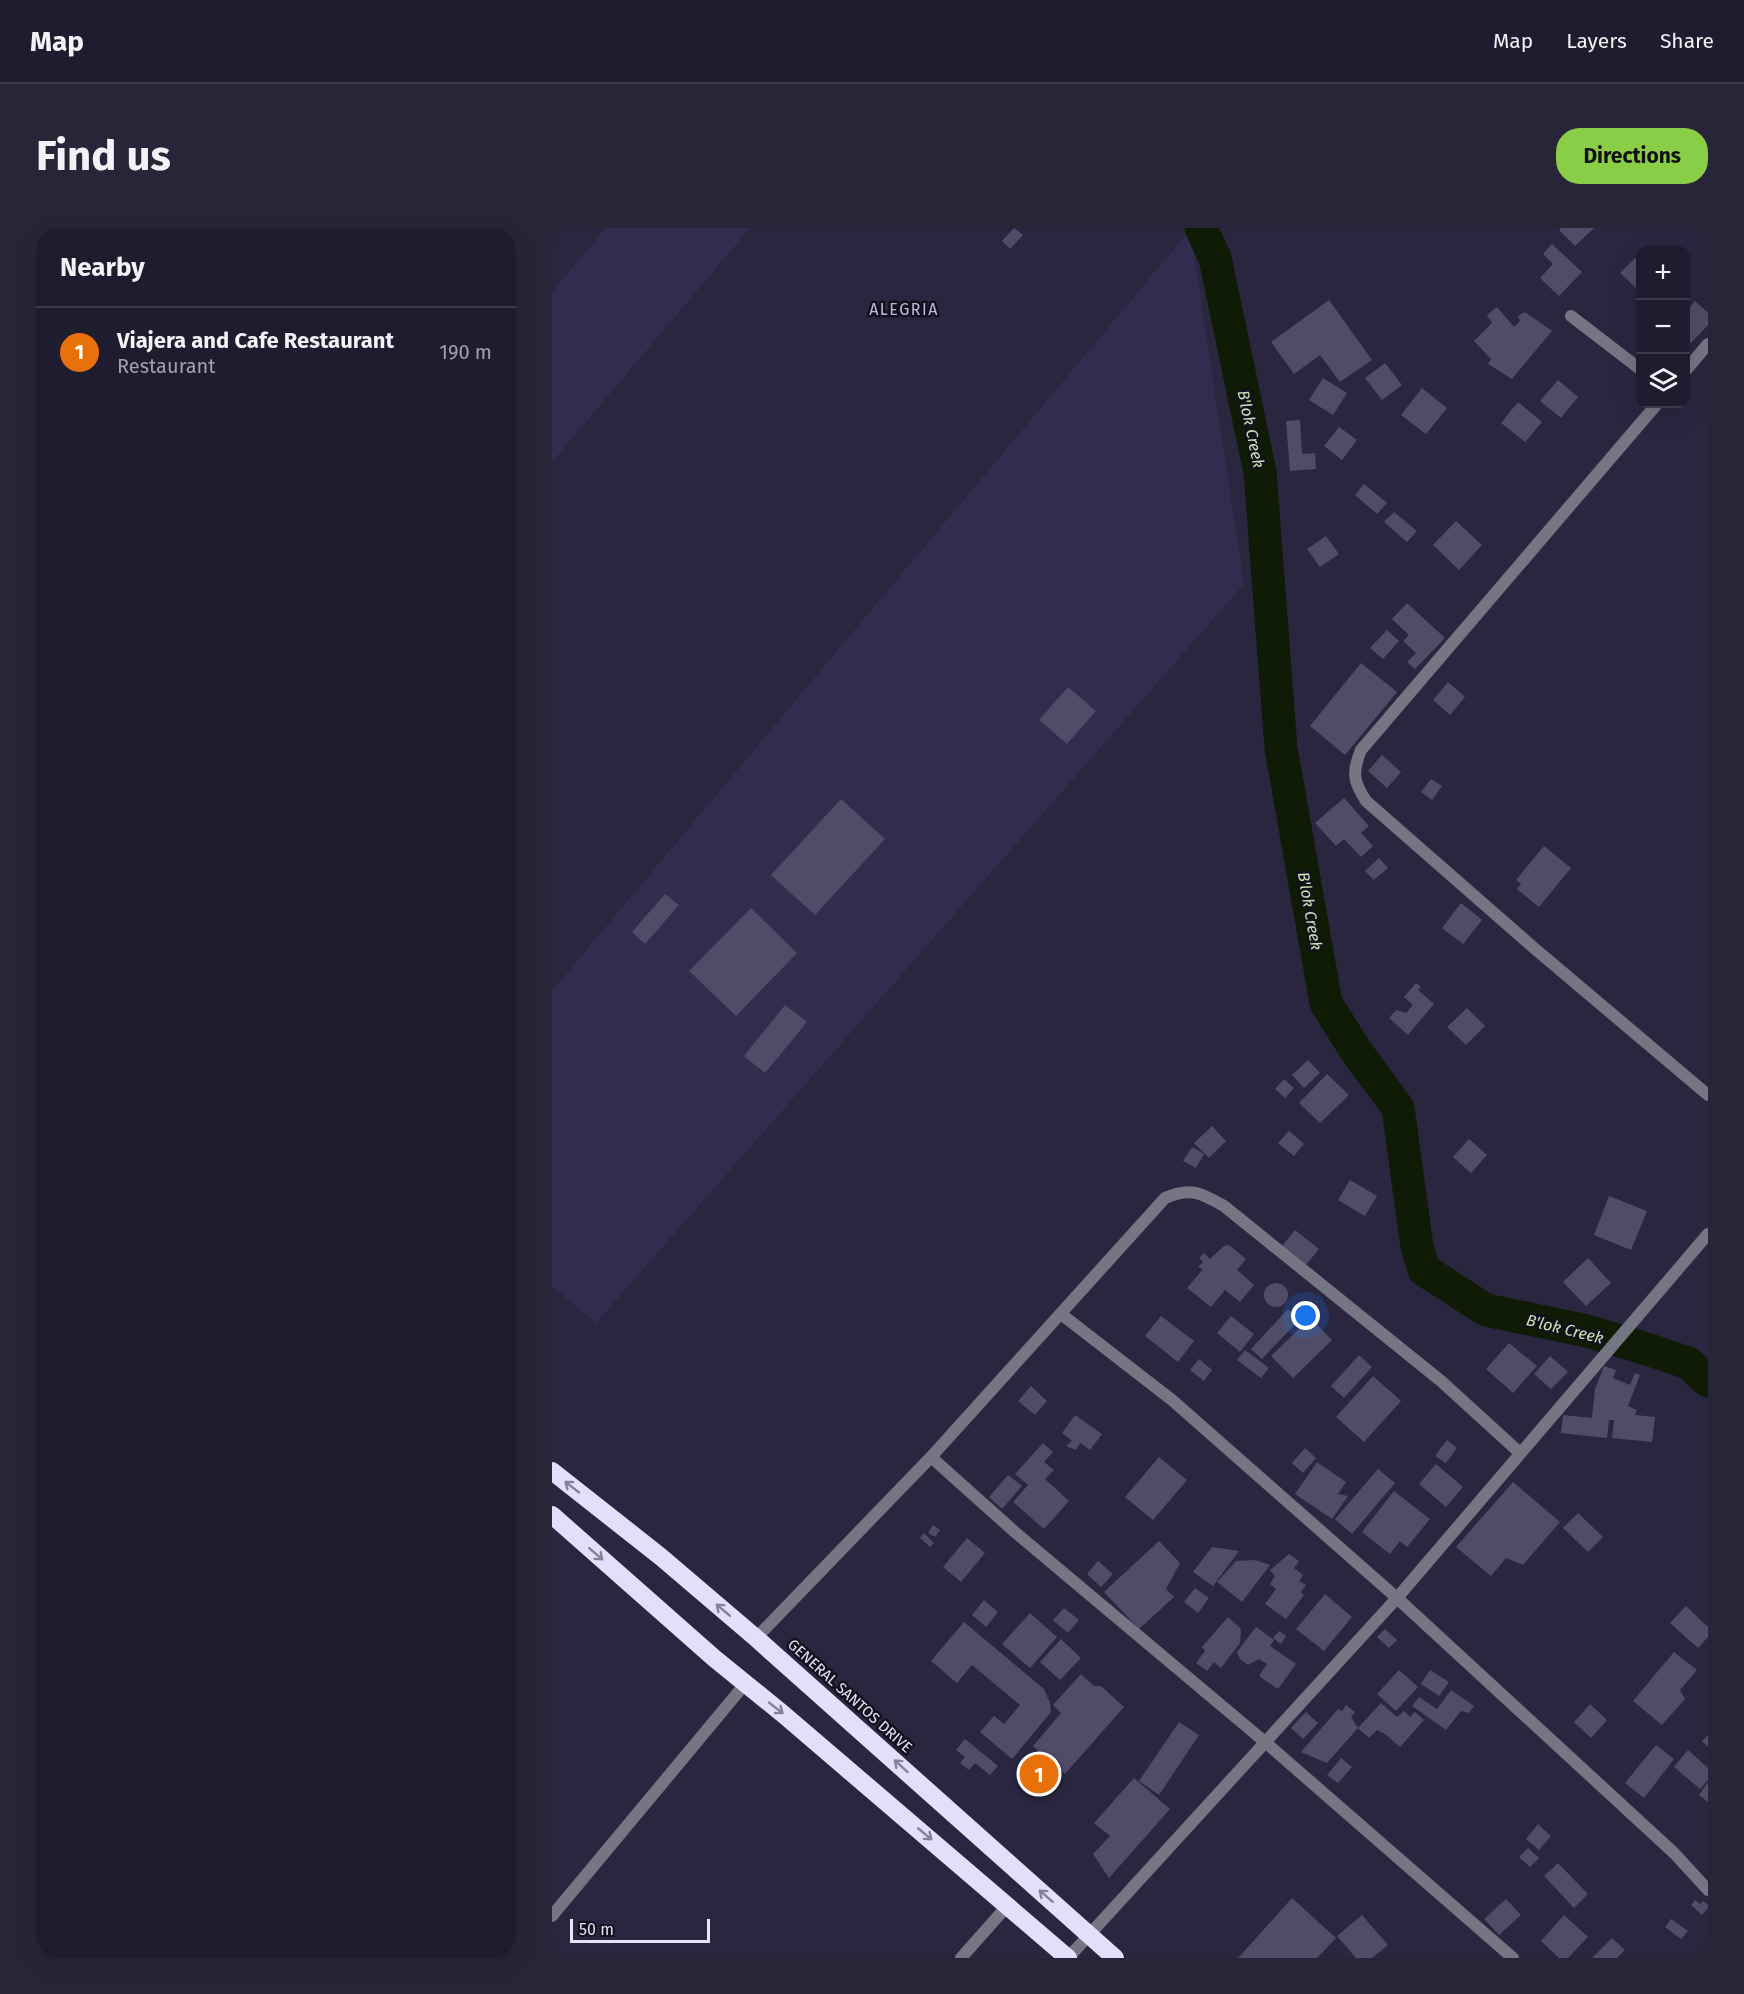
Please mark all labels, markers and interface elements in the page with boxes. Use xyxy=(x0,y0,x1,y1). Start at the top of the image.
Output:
text: Map xyxy=(30,25,84,58)
text: Map xyxy=(1493,28,1533,54)
text: Layers xyxy=(1566,28,1627,54)
text: Share xyxy=(1660,28,1714,54)
button: Directions xyxy=(1556,128,1708,184)
text: Find us xyxy=(36,131,171,181)
map controls xyxy=(1636,246,1690,408)
button: + xyxy=(1636,246,1690,300)
text: Nearby xyxy=(60,252,145,283)
district label: ALEGRIA xyxy=(869,300,939,319)
button: − xyxy=(1636,300,1690,354)
text: Viajera and Cafe Restaurant xyxy=(117,327,394,354)
text: 1 xyxy=(75,340,84,364)
text: 190 m xyxy=(439,340,492,364)
text: Restaurant xyxy=(117,354,215,378)
button: layers xyxy=(1636,354,1690,408)
water label: B'lok Creek xyxy=(1233,388,1269,470)
water label: B'lok Creek xyxy=(1294,870,1326,952)
your location xyxy=(1291,1301,1320,1330)
water label: B'lok Creek xyxy=(1524,1310,1606,1348)
one-way arrow xyxy=(564,1480,580,1493)
one-way arrow xyxy=(588,1547,603,1561)
one-way arrow xyxy=(715,1603,731,1616)
street label: GENERAL SANTOS DRIVE xyxy=(784,1635,916,1757)
one-way arrow xyxy=(768,1702,784,1715)
pin: 1 xyxy=(1020,1752,1058,1796)
one-way arrow xyxy=(894,1759,909,1773)
one-way arrow xyxy=(917,1827,932,1841)
one-way arrow xyxy=(1039,1889,1054,1903)
scale bar xyxy=(570,1916,710,1944)
text: 50 m xyxy=(579,1920,614,1939)

